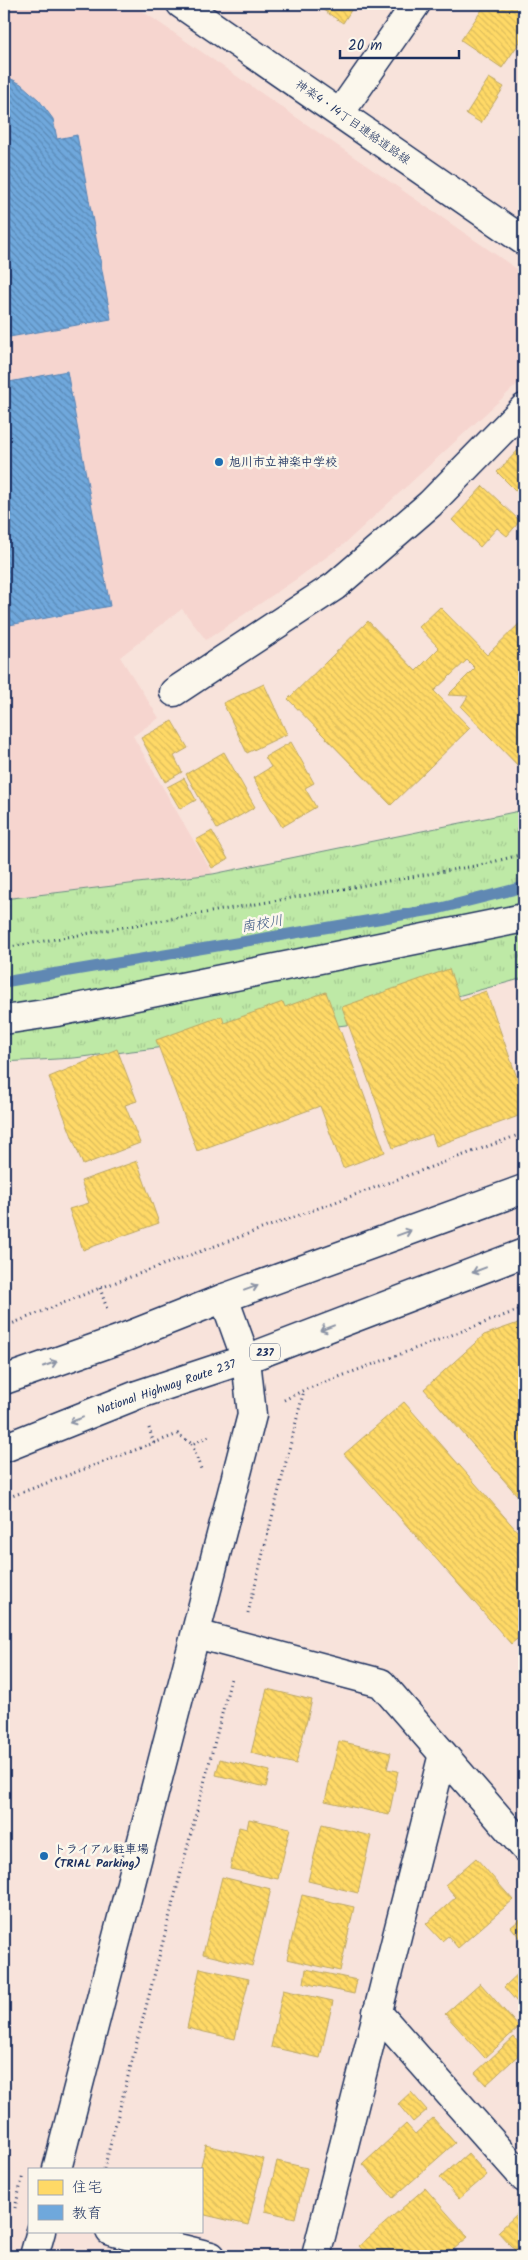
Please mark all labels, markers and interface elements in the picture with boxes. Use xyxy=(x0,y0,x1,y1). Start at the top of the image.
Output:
scale bar xyxy=(340,28,459,60)
text: 20 m xyxy=(348,34,382,58)
street label: 神楽4・14丁目連絡道路線 xyxy=(291,75,414,169)
place label: 旭川市立神楽中学校 xyxy=(229,453,337,472)
marker: 旭川市立神楽中学校 xyxy=(213,456,225,468)
water label: 南校川 xyxy=(240,910,285,938)
one-way arrow xyxy=(396,1228,411,1237)
one-way arrow xyxy=(472,1266,487,1275)
one-way arrow xyxy=(243,1283,258,1292)
one-way arrow xyxy=(320,1324,335,1333)
road number: 237 xyxy=(250,1344,280,1360)
street label: National Highway Route 237 xyxy=(94,1355,239,1420)
one-way arrow xyxy=(41,1358,57,1368)
one-way arrow xyxy=(68,1416,84,1425)
place label: トライアル駐車場 (TRIAL Parking) xyxy=(54,1840,149,1873)
marker: トライアル駐車場 (TRIAL Parking) xyxy=(38,1850,50,1862)
legend xyxy=(28,2168,202,2232)
text: 住宅 xyxy=(72,2176,102,2200)
text: 教育 xyxy=(72,2202,102,2226)

